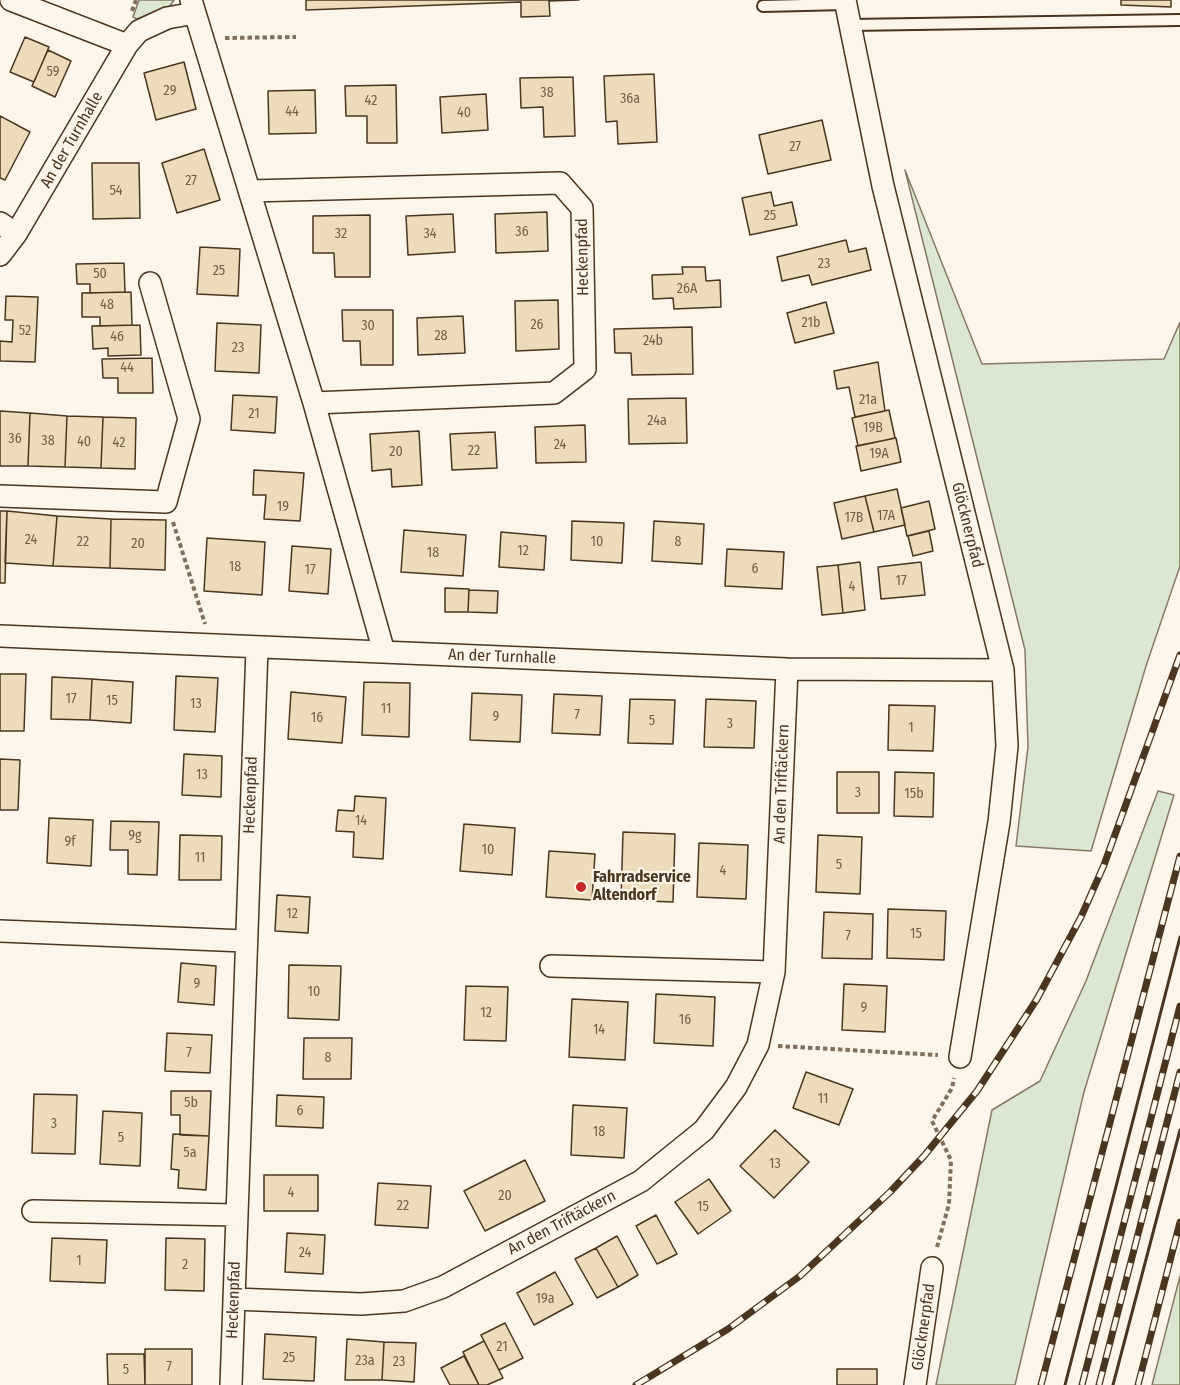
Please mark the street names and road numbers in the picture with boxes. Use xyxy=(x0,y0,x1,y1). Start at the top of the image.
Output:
street label: An der Turnhalle xyxy=(37,88,107,192)
street label: Heckenpfad xyxy=(573,218,593,296)
street label: Glöcknerpfad xyxy=(947,480,987,570)
street label: An der Turnhalle xyxy=(448,646,556,668)
street label: An den Triftäckern xyxy=(770,724,794,844)
street label: Heckenpfad xyxy=(240,756,262,834)
street label: An den Triftäckern xyxy=(505,1186,619,1260)
street label: Heckenpfad xyxy=(223,1261,245,1339)
street label: Glöcknerpfad xyxy=(908,1282,940,1372)

